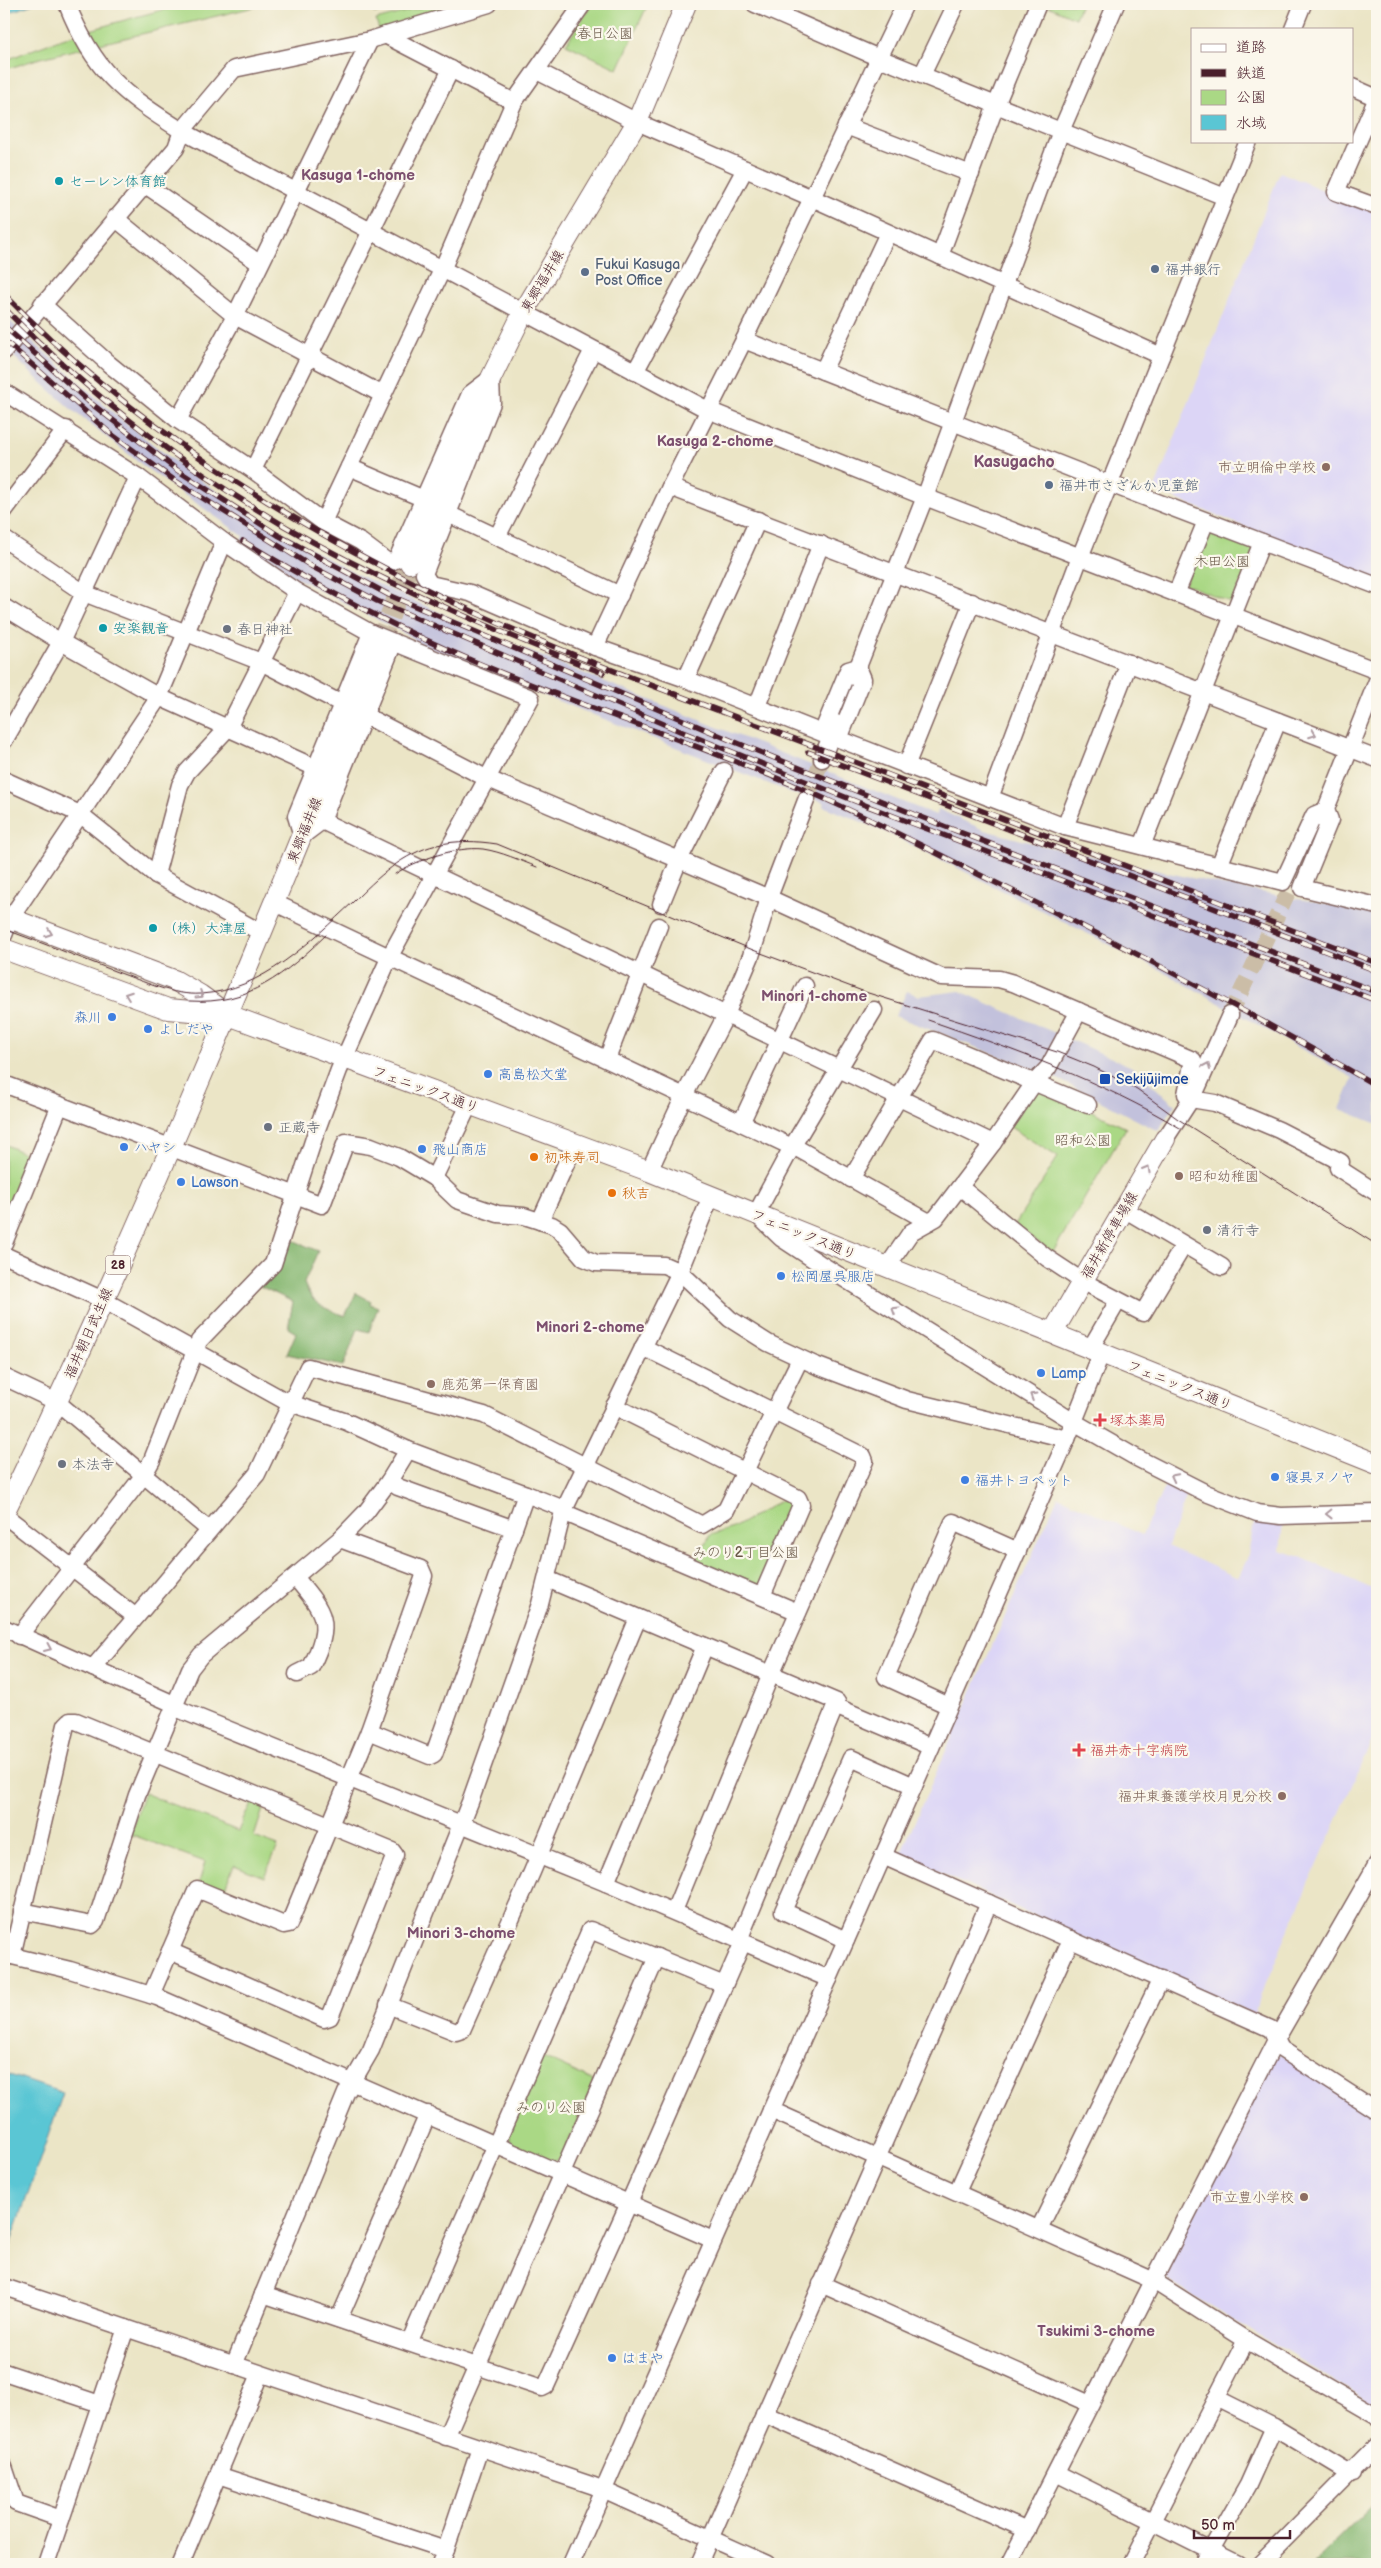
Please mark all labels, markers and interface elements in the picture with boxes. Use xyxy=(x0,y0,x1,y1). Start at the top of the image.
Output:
park label: 春日公園 xyxy=(577,25,633,42)
legend xyxy=(1191,28,1354,142)
text: 道路 xyxy=(1236,38,1266,57)
text: 鉄道 xyxy=(1236,64,1266,83)
text: 公園 xyxy=(1236,88,1266,107)
text: 水域 xyxy=(1236,114,1266,133)
district label: Kasuga 1-chome xyxy=(301,166,415,185)
place label: セーレン体育館 xyxy=(69,173,166,190)
marker: セーレン体育館 xyxy=(53,175,65,187)
street label: 東郷福井線 xyxy=(517,247,568,316)
place label: Fukui Kasuga Post Office xyxy=(595,256,680,289)
place label: 福井銀行 xyxy=(1165,261,1221,278)
marker: 福井銀行 xyxy=(1149,263,1161,275)
marker: Fukui Kasuga Post Office xyxy=(579,266,591,278)
district label: Kasuga 2-chome xyxy=(657,432,774,451)
district label: Kasugacho xyxy=(973,453,1055,472)
place label: 市立明倫中学校 xyxy=(1218,459,1316,476)
marker: 市立明倫中学校 xyxy=(1320,461,1332,473)
place label: 福井市さざんか児童館 xyxy=(1059,477,1199,494)
marker: 福井市さざんか児童館 xyxy=(1043,479,1055,491)
park label: 木田公園 xyxy=(1194,553,1250,570)
place label: 安楽観音 xyxy=(113,620,169,637)
place label: 春日神社 xyxy=(237,621,293,638)
marker: 安楽観音 xyxy=(97,622,109,634)
marker: 春日神社 xyxy=(221,623,233,635)
one-way arrow xyxy=(1309,728,1317,738)
street label: 東郷福井線 xyxy=(283,795,325,866)
place label: （株）大津屋 xyxy=(163,920,247,937)
marker: （株）大津屋 xyxy=(147,922,159,934)
one-way arrow xyxy=(45,928,53,938)
district label: Minori 1-chome xyxy=(761,987,867,1006)
one-way arrow xyxy=(194,988,203,998)
one-way arrow xyxy=(124,991,133,1001)
place label: 森川 xyxy=(74,1009,102,1026)
marker: 森川 xyxy=(106,1011,118,1023)
place label: よしだや xyxy=(158,1021,214,1038)
marker: よしだや xyxy=(142,1023,154,1035)
street label: フェニックス通り xyxy=(370,1062,481,1117)
one-way arrow xyxy=(1200,1062,1211,1071)
place label: 高島松文堂 xyxy=(498,1066,568,1083)
marker: 高島松文堂 xyxy=(482,1068,494,1080)
place label: Sekijūjimae xyxy=(1116,1071,1189,1088)
marker: Sekijūjimae xyxy=(1098,1072,1112,1086)
place label: 正蔵寺 xyxy=(278,1119,320,1136)
marker: 正蔵寺 xyxy=(262,1121,274,1133)
park label: 昭和公園 xyxy=(1055,1132,1111,1149)
place label: ハヤシ xyxy=(134,1139,176,1156)
marker: ハヤシ xyxy=(118,1141,130,1153)
place label: 飛山商店 xyxy=(432,1141,488,1158)
marker: 飛山商店 xyxy=(416,1143,428,1155)
place label: 初味寿司 xyxy=(544,1149,600,1166)
marker: 初味寿司 xyxy=(528,1151,540,1163)
one-way arrow xyxy=(1141,1166,1151,1175)
place label: 昭和幼稚園 xyxy=(1189,1168,1259,1185)
marker: 昭和幼稚園 xyxy=(1173,1170,1185,1182)
place label: Lawson xyxy=(191,1174,239,1191)
marker: Lawson xyxy=(175,1176,187,1188)
place label: 秋吉 xyxy=(622,1185,650,1202)
marker: 秋吉 xyxy=(606,1187,618,1199)
street label: 福井新停車場線 xyxy=(1078,1189,1141,1282)
street label: フェニックス通り xyxy=(749,1206,859,1263)
place label: 清行寺 xyxy=(1217,1222,1259,1239)
marker: 清行寺 xyxy=(1201,1224,1213,1236)
road number: 28 xyxy=(106,1256,130,1274)
place label: 松岡屋呉服店 xyxy=(791,1268,875,1285)
marker: 松岡屋呉服店 xyxy=(775,1270,787,1282)
street label: 福井朝日武生線 xyxy=(61,1285,116,1381)
one-way arrow xyxy=(891,1307,900,1317)
district label: Minori 2-chome xyxy=(536,1318,645,1337)
street label: フェニックス通り xyxy=(1125,1357,1235,1414)
place label: Lamp xyxy=(1051,1365,1086,1382)
marker: Lamp xyxy=(1035,1367,1047,1379)
place label: 鹿苑第一保育園 xyxy=(441,1376,539,1393)
marker: 鹿苑第一保育園 xyxy=(425,1378,437,1390)
one-way arrow xyxy=(1029,1393,1038,1403)
place label: 塚本薬局 xyxy=(1110,1412,1166,1429)
marker: 塚本薬局 xyxy=(1094,1414,1106,1426)
place label: 本法寺 xyxy=(72,1456,114,1473)
marker: 本法寺 xyxy=(56,1458,68,1470)
place label: 寝具ヌノヤ xyxy=(1285,1469,1354,1486)
marker: 寝具ヌノヤ xyxy=(1269,1471,1281,1483)
place label: 福井トヨペット xyxy=(975,1472,1073,1489)
one-way arrow xyxy=(1170,1473,1179,1483)
marker: 福井トヨペット xyxy=(959,1474,971,1486)
one-way arrow xyxy=(1324,1509,1332,1519)
park label: みのり2丁目公園 xyxy=(693,1544,799,1561)
one-way arrow xyxy=(43,1642,52,1653)
place label: 福井赤十字病院 xyxy=(1090,1742,1188,1759)
marker: 福井赤十字病院 xyxy=(1072,1743,1086,1757)
place label: 福井東養護学校月見分校 xyxy=(1118,1788,1272,1805)
marker: 福井東養護学校月見分校 xyxy=(1276,1790,1288,1802)
district label: Minori 3-chome xyxy=(407,1924,516,1943)
park label: みのり公園 xyxy=(516,2099,586,2116)
place label: 市立豊小学校 xyxy=(1210,2189,1294,2206)
marker: 市立豊小学校 xyxy=(1298,2191,1310,2203)
district label: Tsukimi 3-chome xyxy=(1037,2322,1155,2341)
place label: はまや xyxy=(622,2350,664,2367)
marker: はまや xyxy=(606,2352,618,2364)
scale bar xyxy=(1194,2508,1290,2540)
text: 50 m xyxy=(1201,2516,1235,2535)

